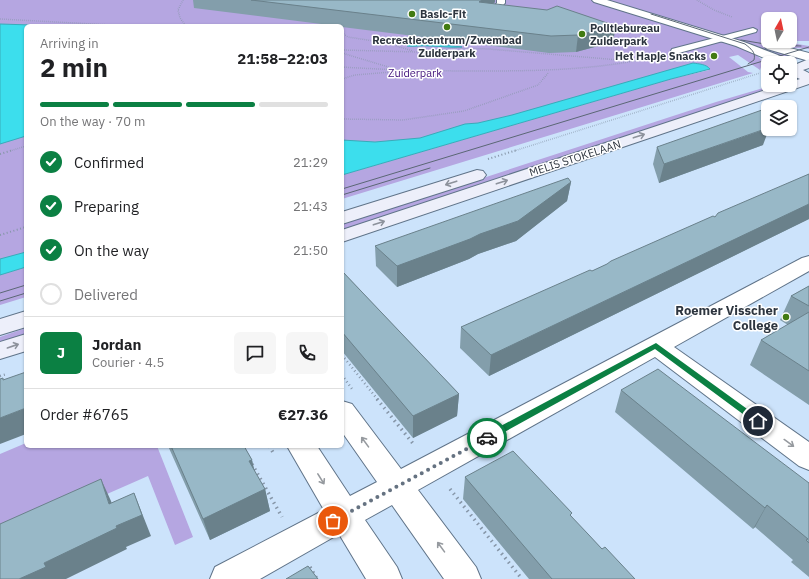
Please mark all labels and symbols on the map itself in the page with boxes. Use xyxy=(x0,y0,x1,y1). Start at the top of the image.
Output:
place label: Basic-Fit xyxy=(420,7,466,21)
marker: Basic-Fit xyxy=(407,9,417,19)
north arrow xyxy=(761,12,797,48)
place label: Politiebureau Zuiderpark xyxy=(590,21,660,48)
marker: Recreatiecentrum/Zwembad Zuiderpark xyxy=(442,22,452,32)
marker: Politiebureau Zuiderpark xyxy=(577,29,587,39)
place label: Recreatiecentrum/Zwembad Zuiderpark xyxy=(372,33,522,60)
place label: Het Hapje Snacks xyxy=(615,49,706,63)
marker: Het Hapje Snacks xyxy=(709,51,719,61)
park label: Zuiderpark xyxy=(388,66,442,80)
one-way arrow xyxy=(632,132,644,140)
street label: MELIS STOKELAAN xyxy=(527,137,623,179)
one-way arrow xyxy=(496,178,509,185)
one-way arrow xyxy=(444,180,457,187)
one-way arrow xyxy=(373,219,385,227)
place label: Roemer Visscher College xyxy=(675,302,778,334)
marker: Roemer Visscher College xyxy=(781,312,791,322)
one-way arrow xyxy=(7,342,19,350)
pin xyxy=(741,404,775,438)
courier xyxy=(467,418,507,458)
one-way arrow xyxy=(361,437,369,448)
one-way arrow xyxy=(783,439,794,448)
one-way arrow xyxy=(318,473,326,485)
pin xyxy=(316,504,350,538)
one-way arrow xyxy=(437,542,445,553)

